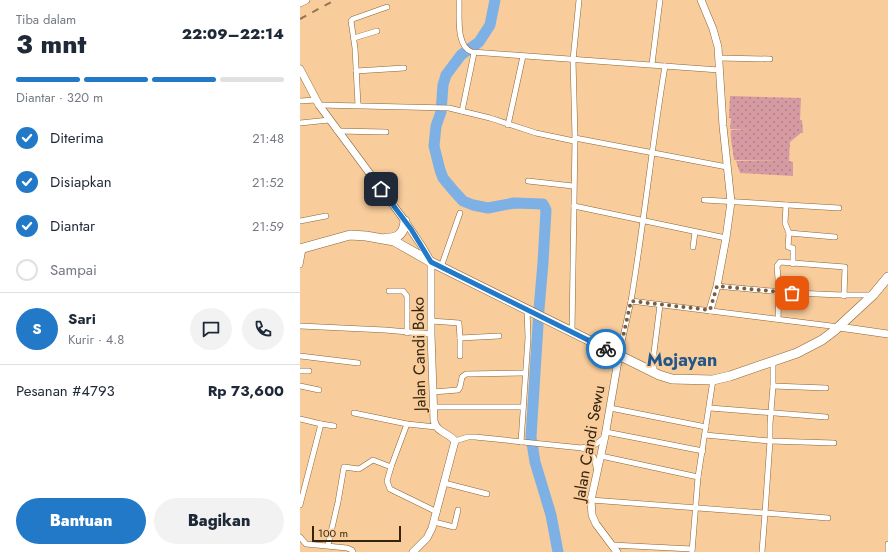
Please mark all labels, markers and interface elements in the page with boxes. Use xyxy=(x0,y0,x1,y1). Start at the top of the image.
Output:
text: Tiba dalam xyxy=(16,10,76,29)
text: 22:09–22:14 xyxy=(182,23,284,45)
text: 3 mnt xyxy=(16,25,86,63)
text: Diantar · 320 m xyxy=(16,88,103,107)
icon: check xyxy=(16,127,38,149)
text: Diterima xyxy=(50,127,103,149)
text: 21:48 xyxy=(252,129,284,148)
icon: check xyxy=(16,171,38,193)
text: Disiapkan xyxy=(50,171,112,193)
pin xyxy=(364,172,398,206)
text: 21:52 xyxy=(252,173,284,192)
icon: home xyxy=(370,178,392,200)
icon: check xyxy=(16,215,38,237)
text: Diantar xyxy=(50,215,95,237)
text: 21:59 xyxy=(252,217,284,236)
text: Sampai xyxy=(50,259,97,281)
pin xyxy=(775,276,809,310)
icon: bag xyxy=(781,282,803,304)
street label: Jalan Candi Boko xyxy=(406,296,432,413)
text: Sari xyxy=(68,308,96,330)
button: chat xyxy=(190,308,232,350)
button: phone xyxy=(242,308,284,350)
text: S xyxy=(32,318,42,340)
courier xyxy=(586,329,626,369)
text: Kurir · 4.8 xyxy=(68,330,124,349)
icon: bike xyxy=(595,338,617,360)
district label: Mojayan xyxy=(647,347,717,373)
text: Pesanan #4793 xyxy=(16,380,115,402)
text: Rp 73,600 xyxy=(208,380,284,402)
street label: Jalan Candi Sewu xyxy=(567,383,611,505)
button: Bantuan xyxy=(16,498,146,544)
button: Bagikan xyxy=(154,498,284,544)
scale bar xyxy=(312,524,401,543)
text: 100 m xyxy=(318,525,348,541)

